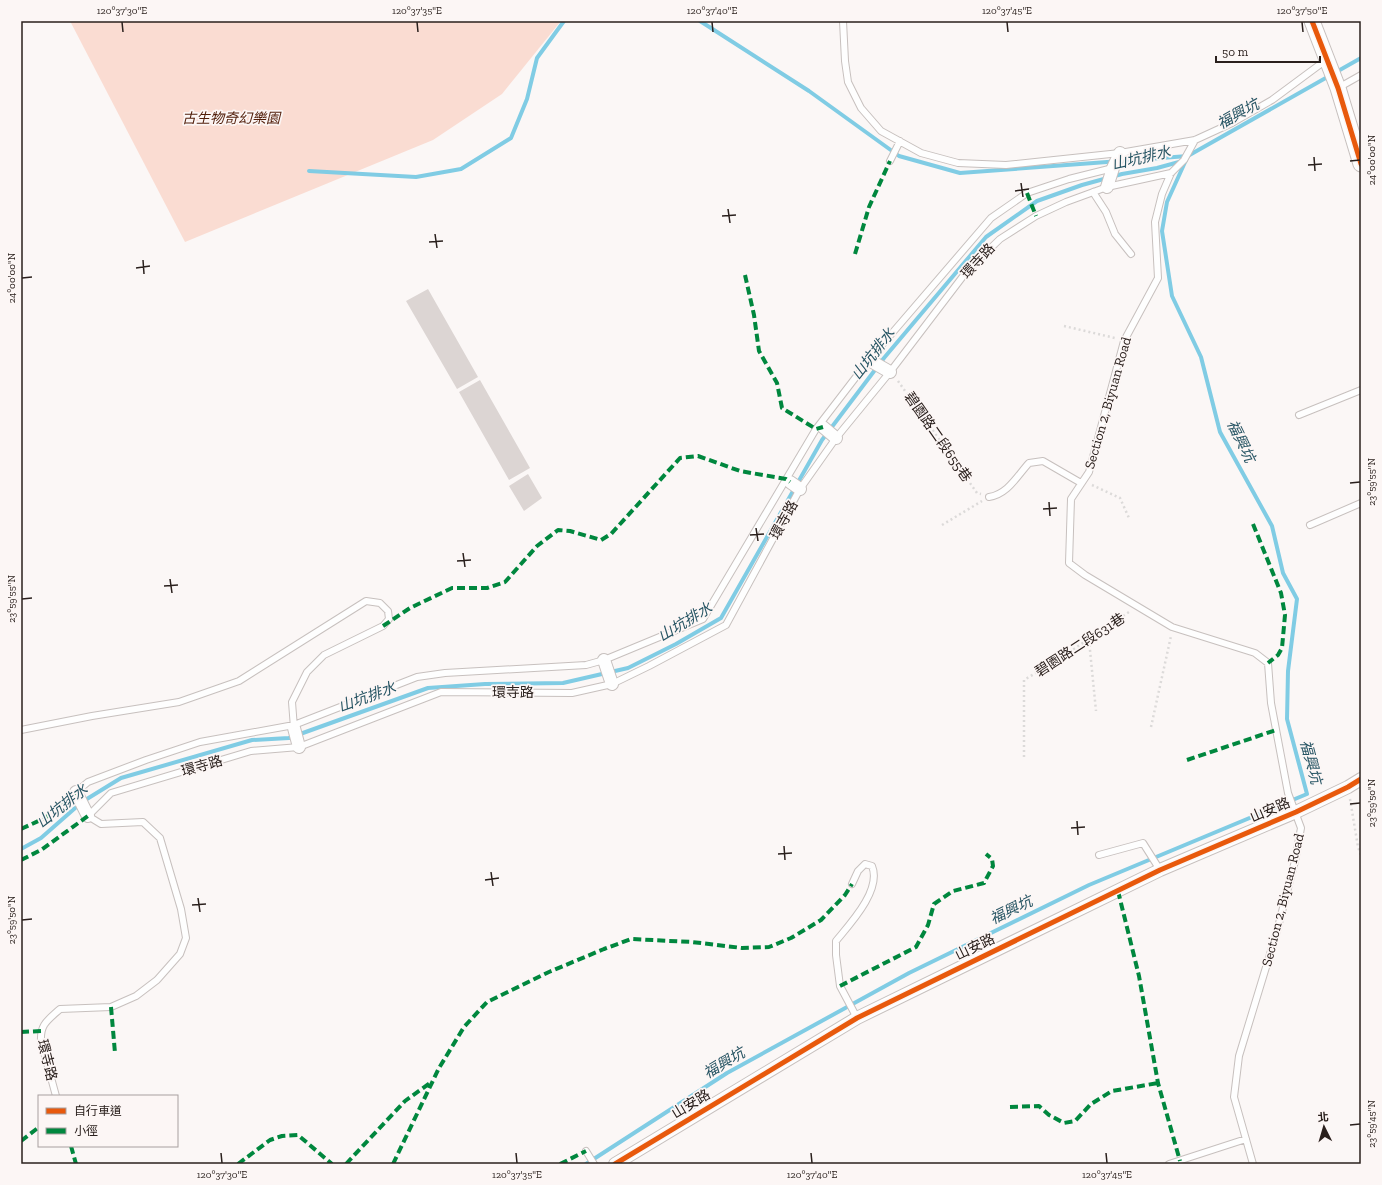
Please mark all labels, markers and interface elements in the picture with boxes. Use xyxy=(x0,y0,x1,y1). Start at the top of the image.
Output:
text: 120°37'30"E xyxy=(97,5,147,17)
text: 120°37'35"E xyxy=(392,5,442,17)
text: 120°37'40"E xyxy=(687,5,737,17)
text: 120°37'45"E xyxy=(982,5,1032,17)
text: 120°37'50"E xyxy=(1277,5,1327,17)
scale bar xyxy=(1216,38,1320,64)
text: 50 m xyxy=(1222,45,1249,59)
water label: 福興坑 xyxy=(1214,94,1264,133)
park label: 古生物奇幻樂園 xyxy=(182,110,282,127)
text: 24°00'00"N xyxy=(1366,134,1378,185)
water label: 山坑排水 xyxy=(1110,142,1173,174)
street label: 環寺路 xyxy=(957,240,999,282)
text: 24°00'00"N xyxy=(6,252,18,303)
water label: 山坑排水 xyxy=(847,324,899,383)
street label: Section 2, Biyuan Road xyxy=(1081,335,1135,471)
street label: 碧園路二段655巷 xyxy=(901,389,975,485)
water label: 福興坑 xyxy=(1223,417,1260,467)
text: 23°59'55"N xyxy=(1366,458,1378,506)
street label: 環寺路 xyxy=(766,498,802,542)
text: 23°59'55"N xyxy=(6,575,18,623)
water label: 山坑排水 xyxy=(655,598,716,645)
street label: 碧園路二段631巷 xyxy=(1032,610,1128,680)
water label: 山坑排水 xyxy=(336,678,399,716)
street label: 環寺路 xyxy=(492,684,534,701)
water label: 福興坑 xyxy=(1296,738,1326,788)
street label: 環寺路 xyxy=(179,752,225,780)
text: 23°59'50"N xyxy=(1366,778,1378,827)
water label: 山坑排水 xyxy=(33,780,92,832)
street label: 山安路 xyxy=(1247,794,1293,826)
street label: Section 2, Biyuan Road xyxy=(1258,831,1308,968)
water label: 福興坑 xyxy=(987,891,1037,928)
text: 23°59'50"N xyxy=(6,895,18,944)
street label: 山安路 xyxy=(952,930,998,964)
street label: 環寺路 xyxy=(34,1038,60,1082)
water label: 福興坑 xyxy=(700,1043,750,1082)
street label: 山安路 xyxy=(669,1086,713,1122)
legend xyxy=(38,1095,178,1147)
text: 23°59'45"N xyxy=(1366,1100,1378,1148)
text: 自行車道 xyxy=(74,1104,122,1118)
north arrow xyxy=(1304,1107,1344,1147)
text: 北 xyxy=(1317,1111,1329,1124)
text: 小徑 xyxy=(74,1124,98,1138)
text: 120°37'30"E xyxy=(197,1169,247,1181)
text: 120°37'35"E xyxy=(492,1169,542,1181)
text: 120°37'40"E xyxy=(787,1169,837,1181)
text: 120°37'45"E xyxy=(1082,1169,1132,1181)

